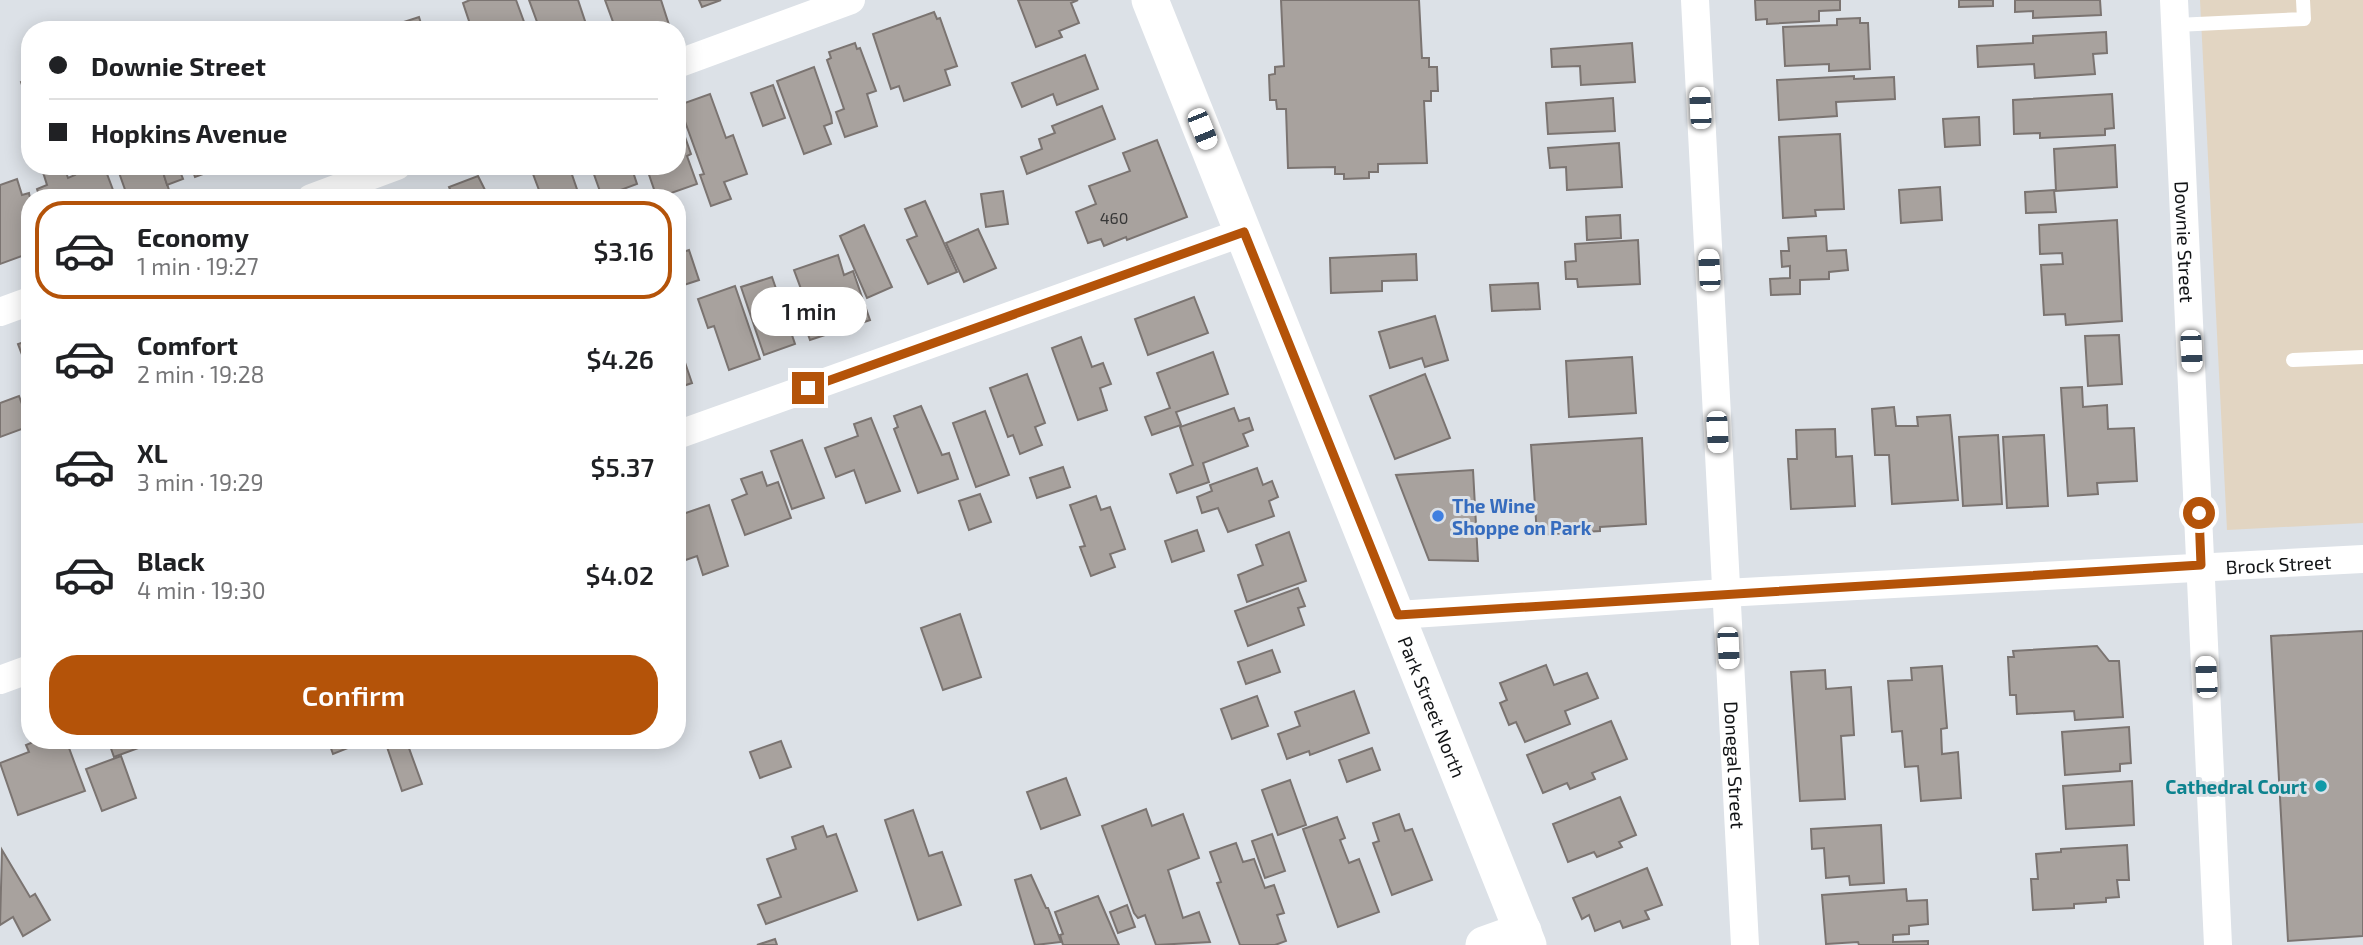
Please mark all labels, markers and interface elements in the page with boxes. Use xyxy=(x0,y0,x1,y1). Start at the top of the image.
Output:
text: Downie Street xyxy=(91,50,266,81)
car xyxy=(1689,86,1712,130)
car xyxy=(1185,106,1220,152)
text: Hopkins Avenue xyxy=(91,117,287,148)
street label: Downie Street xyxy=(2171,180,2200,303)
house number: 460 xyxy=(1100,208,1128,227)
icon: car xyxy=(53,219,116,282)
text: Economy xyxy=(137,221,249,252)
text: $3.16 xyxy=(593,235,654,266)
car xyxy=(1698,248,1721,292)
text: 1 min · 19:27 xyxy=(137,252,259,280)
callout: 1 min xyxy=(750,286,866,336)
text: 1 min xyxy=(782,297,836,325)
icon: car xyxy=(53,327,116,390)
text: Comfort xyxy=(137,329,238,360)
car xyxy=(2180,329,2203,373)
text: $4.26 xyxy=(587,343,654,374)
text: 2 min · 19:28 xyxy=(137,360,265,388)
route end xyxy=(792,372,824,404)
car xyxy=(1706,410,1729,454)
icon: car xyxy=(53,435,116,498)
text: XL xyxy=(137,437,168,468)
text: $5.37 xyxy=(591,451,654,482)
text: 3 min · 19:29 xyxy=(137,468,264,496)
place label: The Wine Shoppe on Park xyxy=(1452,494,1592,539)
route start xyxy=(2183,497,2215,529)
marker: The Wine Shoppe on Park xyxy=(1430,508,1446,524)
icon: car xyxy=(53,543,116,606)
text: Black xyxy=(137,545,205,576)
street label: Brock Street xyxy=(2225,549,2332,578)
text: $4.02 xyxy=(586,559,654,590)
text: 4 min · 19:30 xyxy=(137,576,266,604)
car xyxy=(1717,626,1740,670)
street label: Park Street North xyxy=(1394,633,1471,781)
button: Confirm xyxy=(49,655,658,735)
car xyxy=(2195,655,2218,699)
street label: Donegal Street xyxy=(1721,700,1750,829)
place label: Cathedral Court xyxy=(2165,775,2307,798)
marker: Cathedral Court xyxy=(2313,778,2329,794)

